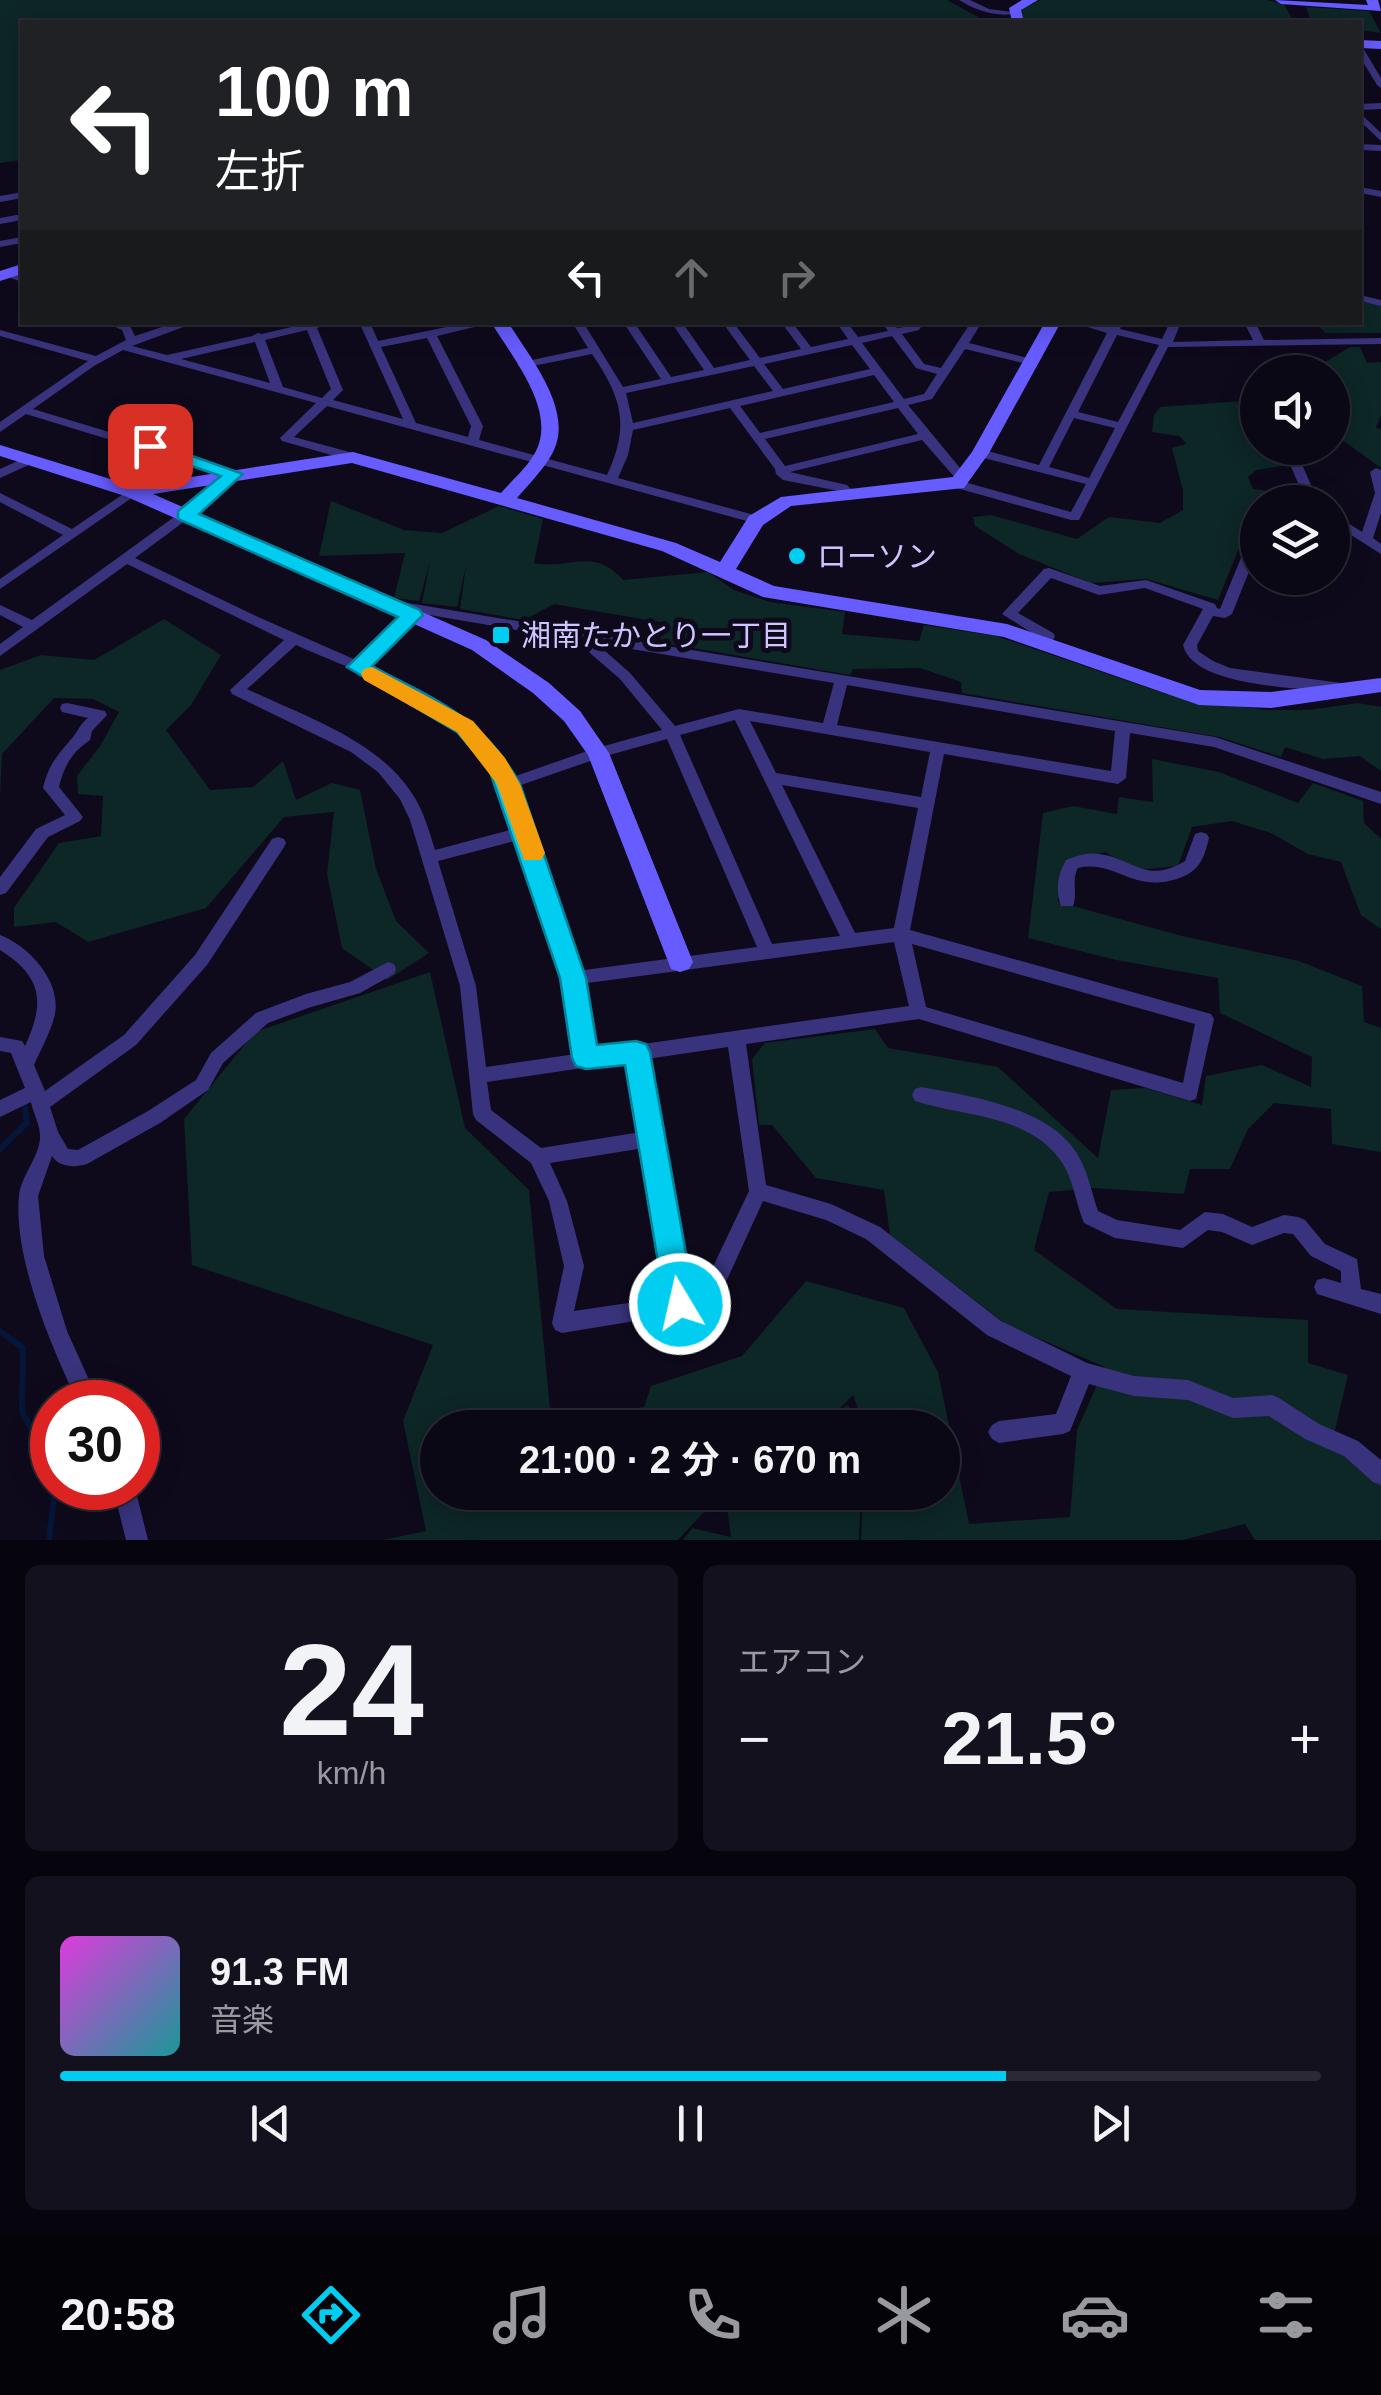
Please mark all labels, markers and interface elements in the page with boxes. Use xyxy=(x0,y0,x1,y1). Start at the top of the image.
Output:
text: 100 m xyxy=(215,53,413,131)
icon: left xyxy=(50,60,180,190)
text: 左折 xyxy=(215,146,305,197)
icon: left xyxy=(559,250,614,305)
icon: ahead xyxy=(664,250,719,305)
icon: right xyxy=(769,250,824,305)
map controls xyxy=(1240,355,1350,595)
button: sound xyxy=(1240,355,1350,465)
pin xyxy=(108,404,193,489)
icon: arrive xyxy=(123,419,178,474)
button: layers xyxy=(1240,485,1350,595)
place label: ローソン xyxy=(817,540,937,573)
marker: ローソン xyxy=(786,545,808,567)
place label: 湘南たかとり一丁目 xyxy=(521,619,791,652)
marker: 湘南たかとり一丁目 xyxy=(490,624,512,646)
position arrow xyxy=(628,1252,732,1356)
speed limit sign: 30 xyxy=(30,1380,160,1510)
text: 21:00 · 2 分 · 670 m xyxy=(519,1439,861,1481)
text: 24 xyxy=(279,1617,424,1763)
text: エアコン xyxy=(738,1644,866,1680)
text: 21.5° xyxy=(942,1696,1117,1780)
text: − xyxy=(738,1708,770,1770)
text: + xyxy=(1289,1708,1321,1770)
text: km/h xyxy=(317,1755,386,1791)
text: 91.3 FM xyxy=(210,1951,349,1993)
text: 音楽 xyxy=(210,2002,274,2038)
icon: previous xyxy=(243,2096,298,2151)
icon: pause xyxy=(663,2096,718,2151)
icon: next xyxy=(1083,2096,1138,2151)
icon: directions xyxy=(296,2280,366,2350)
icon: music xyxy=(487,2280,557,2350)
icon: phone xyxy=(678,2280,748,2350)
icon: climate xyxy=(869,2280,939,2350)
icon: car xyxy=(1060,2280,1130,2350)
icon: filters xyxy=(1251,2280,1321,2350)
text: 20:58 xyxy=(60,2289,176,2340)

